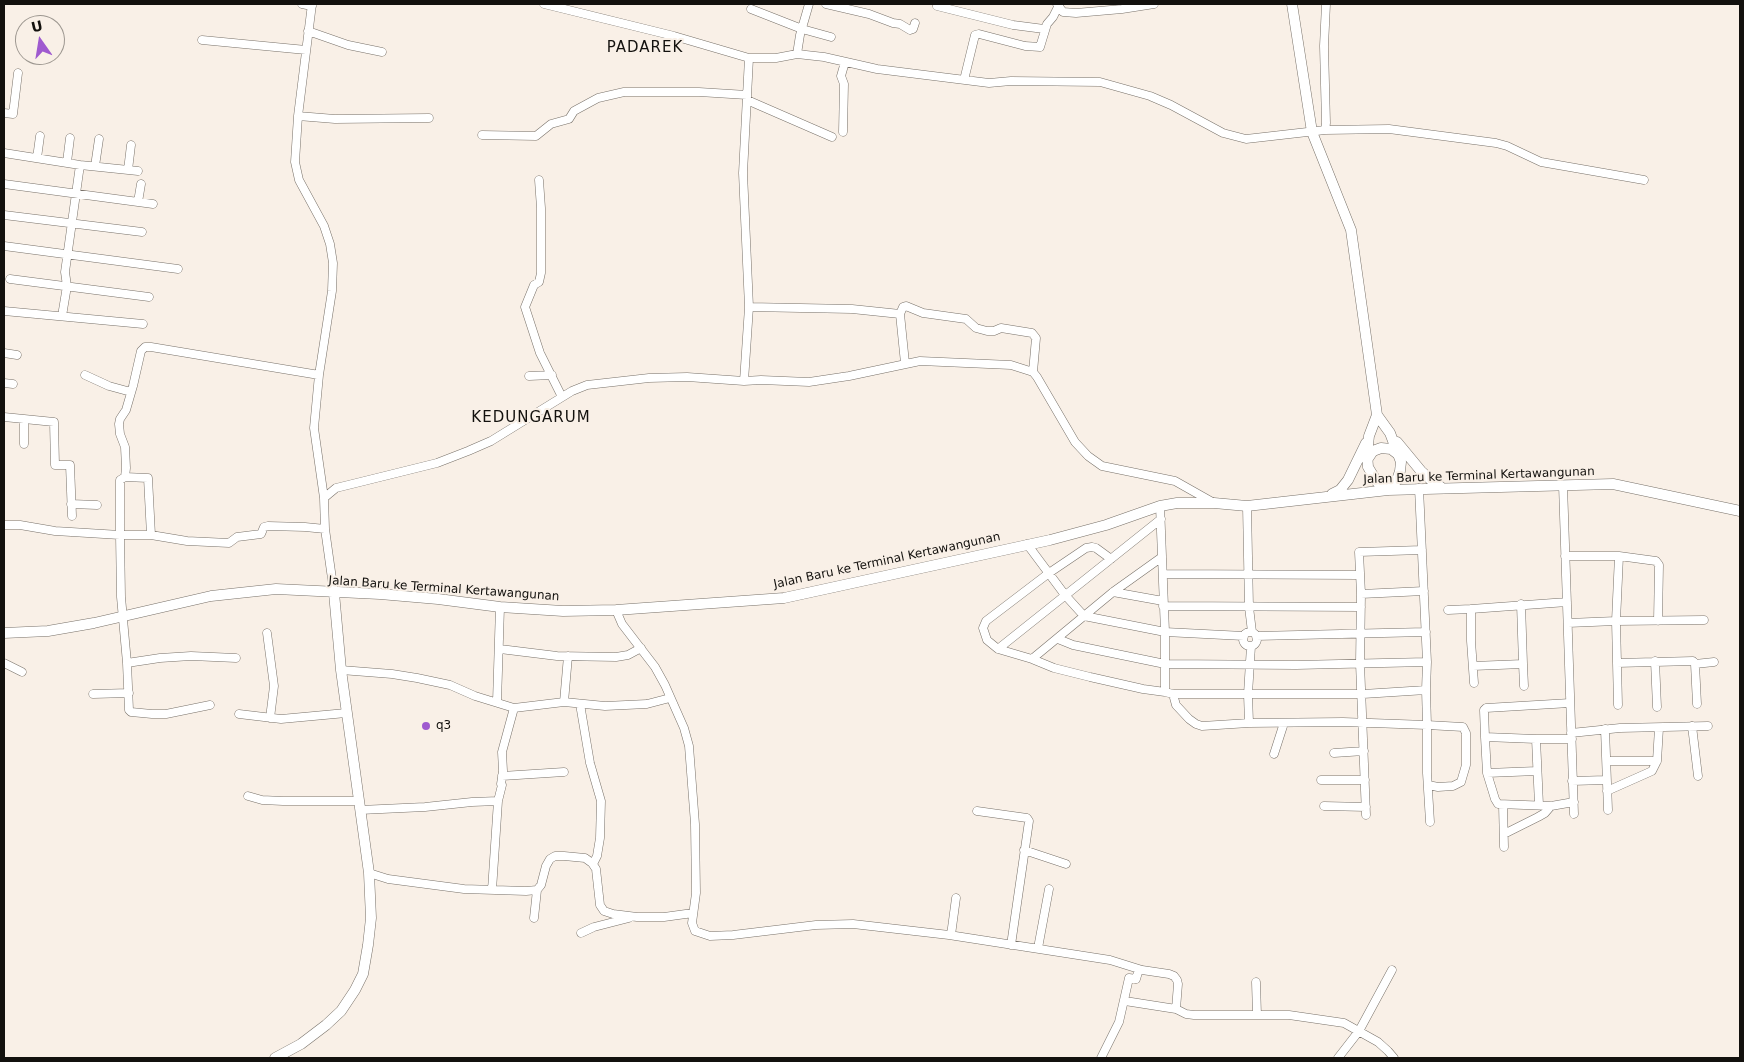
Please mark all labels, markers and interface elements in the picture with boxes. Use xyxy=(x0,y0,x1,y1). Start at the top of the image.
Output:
north arrow xyxy=(15,15,65,65)
text: U xyxy=(30,17,44,35)
district label: PADAREK xyxy=(606,39,684,57)
district label: KEDUNGARUM xyxy=(470,409,592,427)
street label: Jalan Baru ke Terminal Kertawangunan xyxy=(1363,465,1595,487)
street label: Jalan Baru ke Terminal Kertawangunan xyxy=(772,530,1002,592)
street label: Jalan Baru ke Terminal Kertawangunan xyxy=(328,574,560,604)
place label: q3 xyxy=(436,719,451,733)
marker: q3 xyxy=(420,720,432,732)

